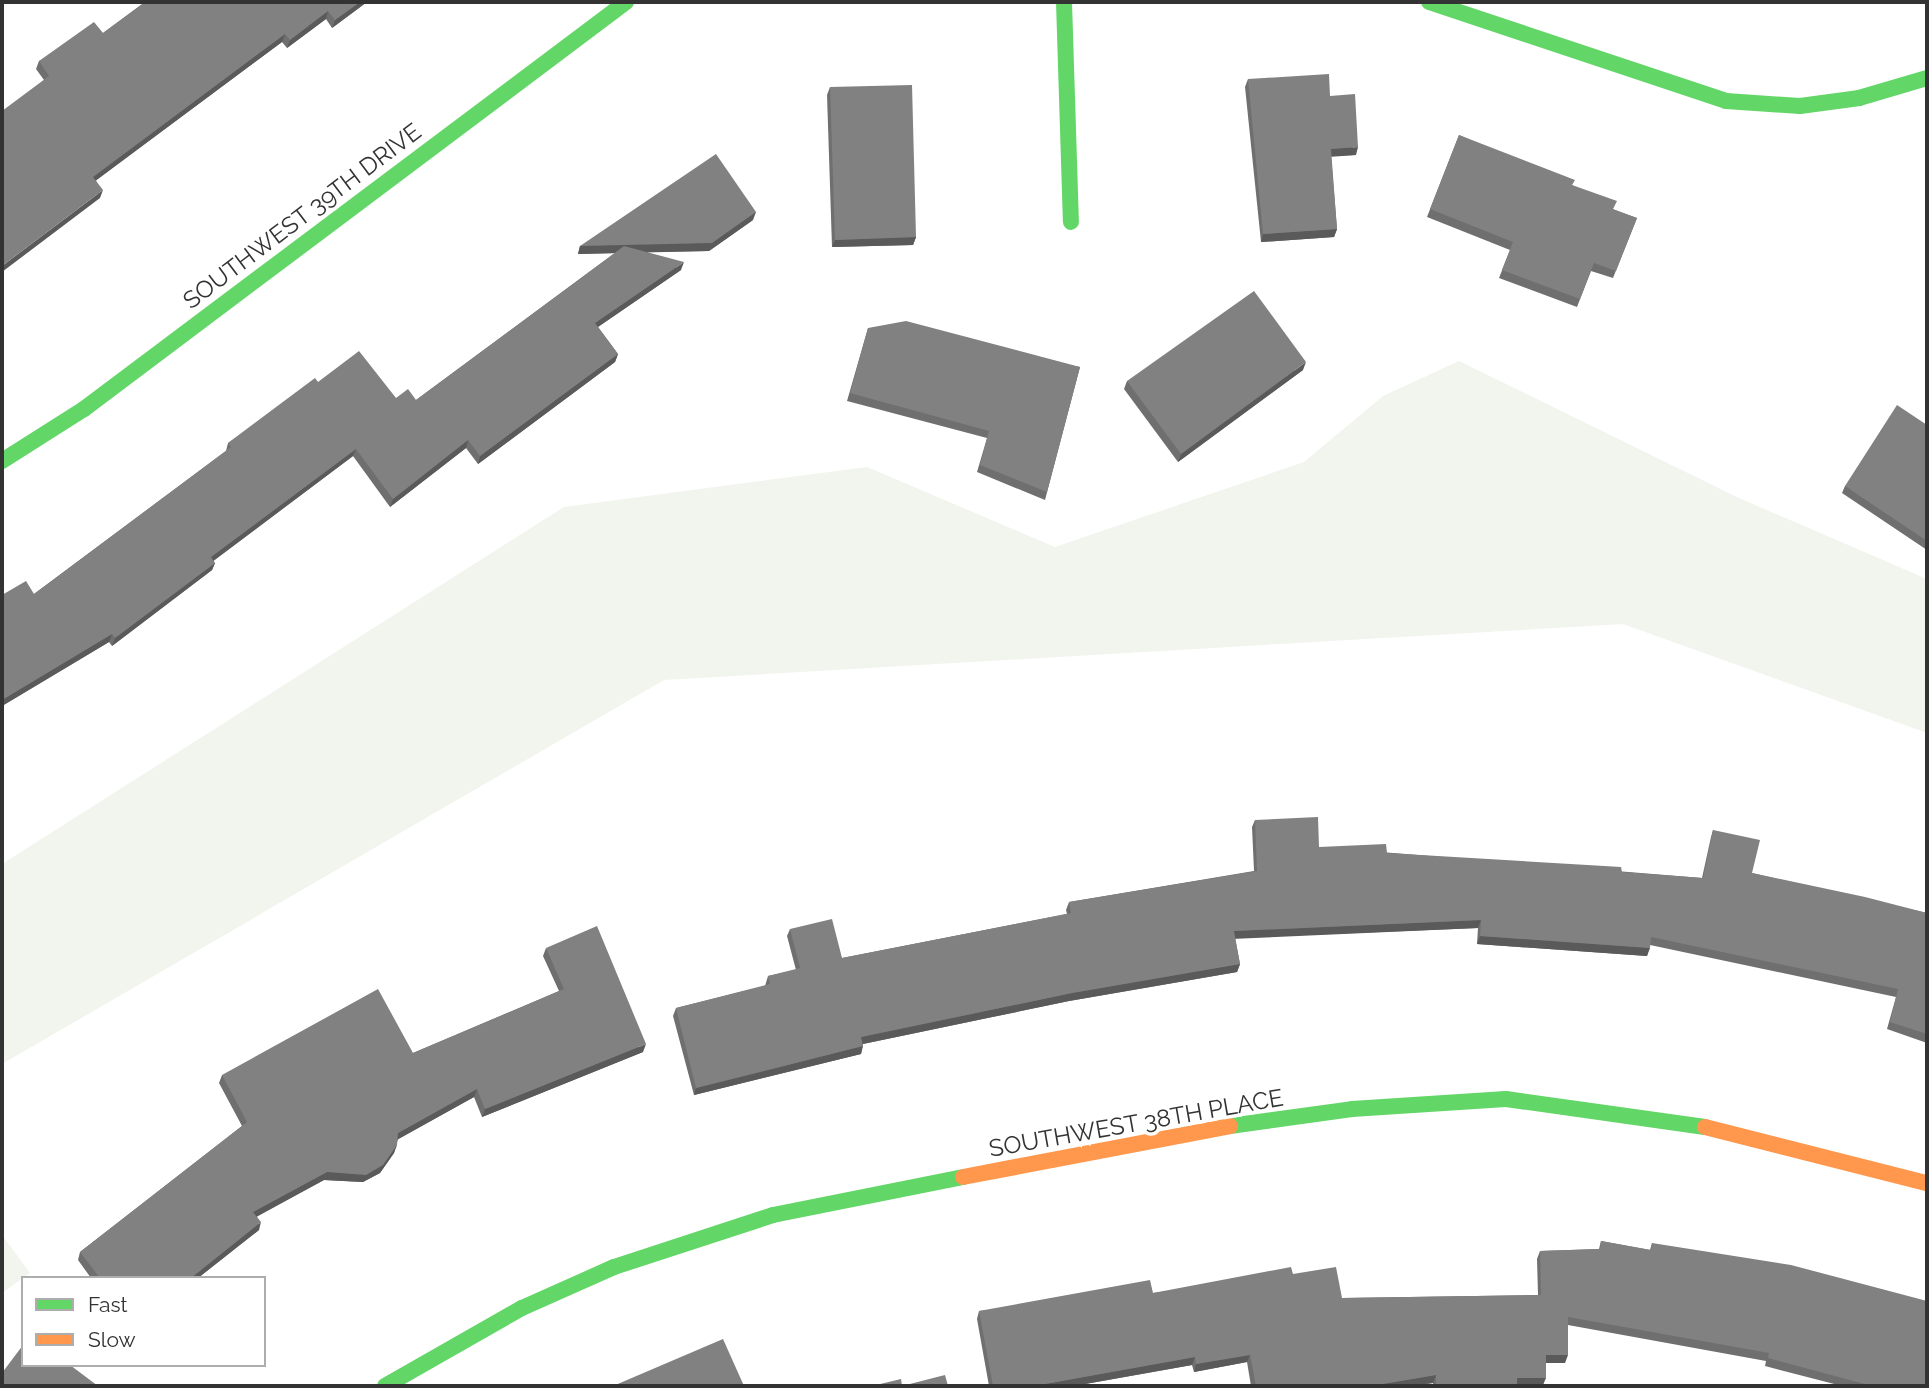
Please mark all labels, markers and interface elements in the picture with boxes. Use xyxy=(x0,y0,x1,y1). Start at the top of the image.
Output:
street label: SOUTHWEST 39TH DRIVE xyxy=(177,117,427,315)
street label: SOUTHWEST 38TH PLACE xyxy=(986,1083,1286,1163)
legend xyxy=(21,1276,266,1367)
text: Fast xyxy=(88,1292,128,1317)
text: Slow xyxy=(88,1327,136,1352)

